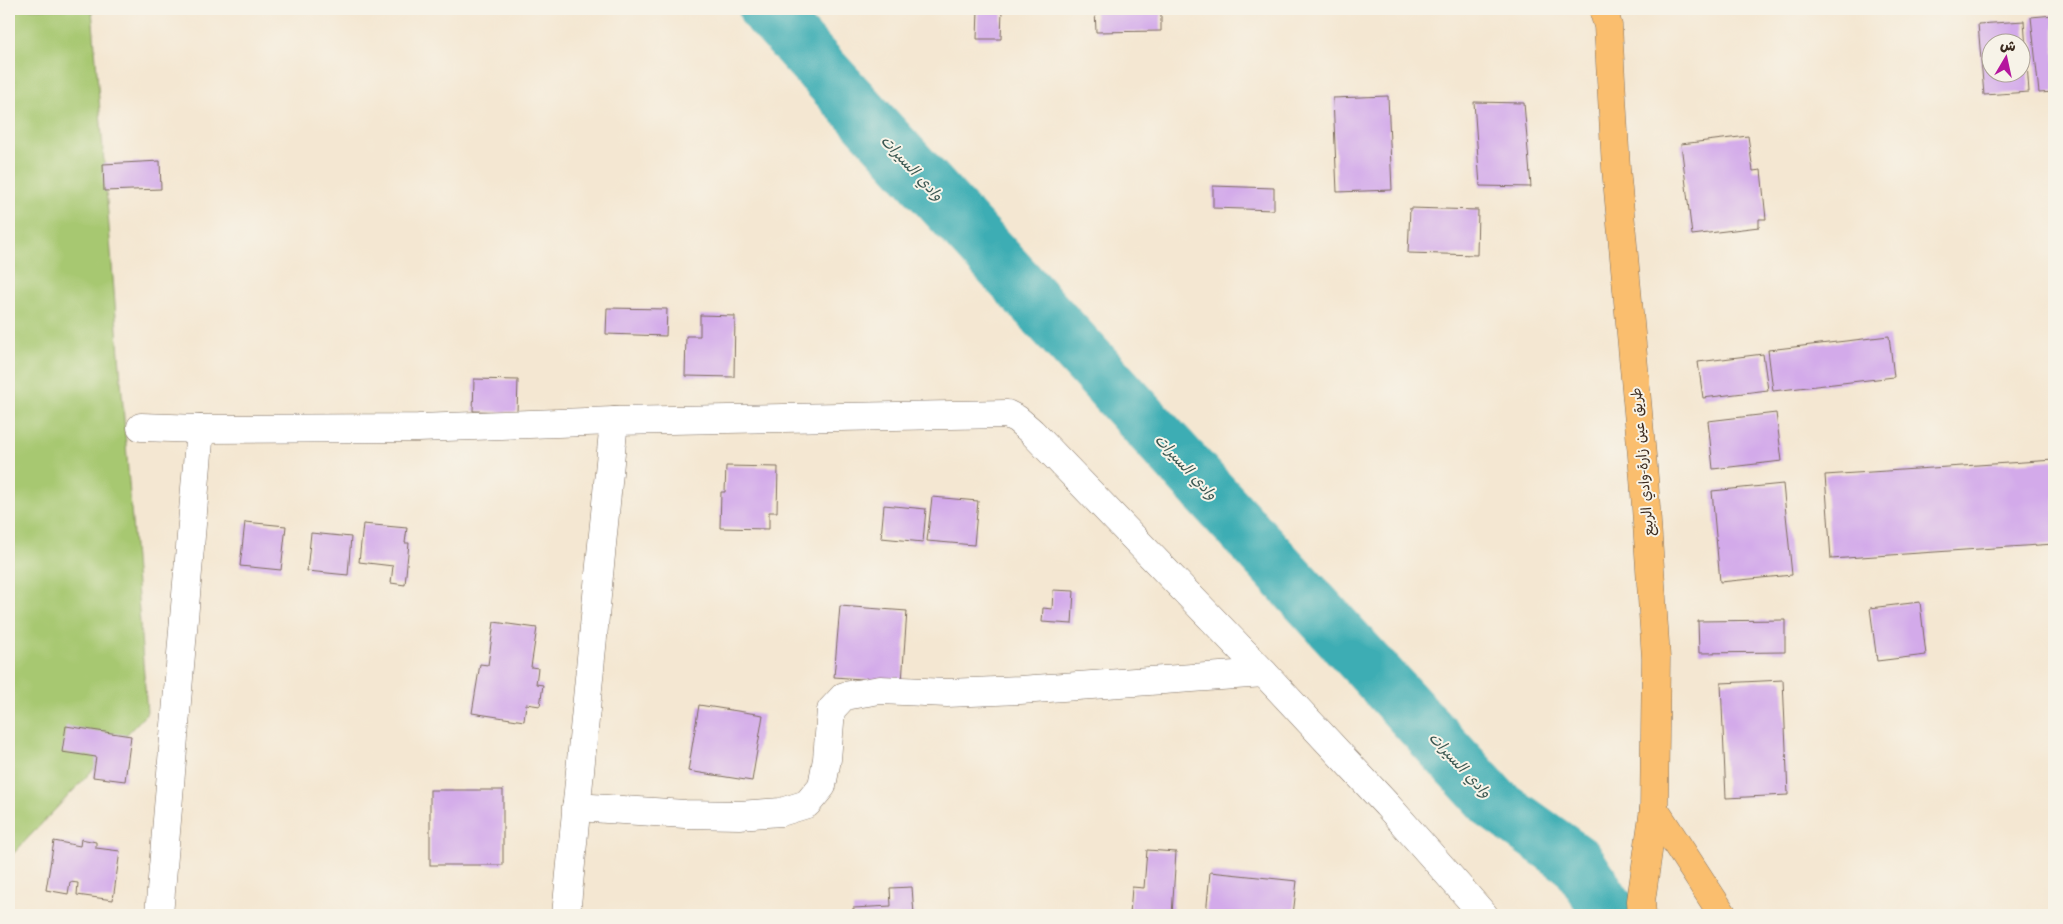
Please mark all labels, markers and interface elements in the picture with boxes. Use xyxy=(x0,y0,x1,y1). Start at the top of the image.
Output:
north arrow xyxy=(1980,32,2030,82)
text: ش xyxy=(1999,35,2017,57)
water label: وادي السيرات xyxy=(876,131,948,206)
street label: طريق عين زارة-وادي الربيع xyxy=(1627,387,1659,537)
water label: وادي السيرات xyxy=(1150,430,1222,505)
water label: وادي السيرات xyxy=(1424,728,1496,803)

